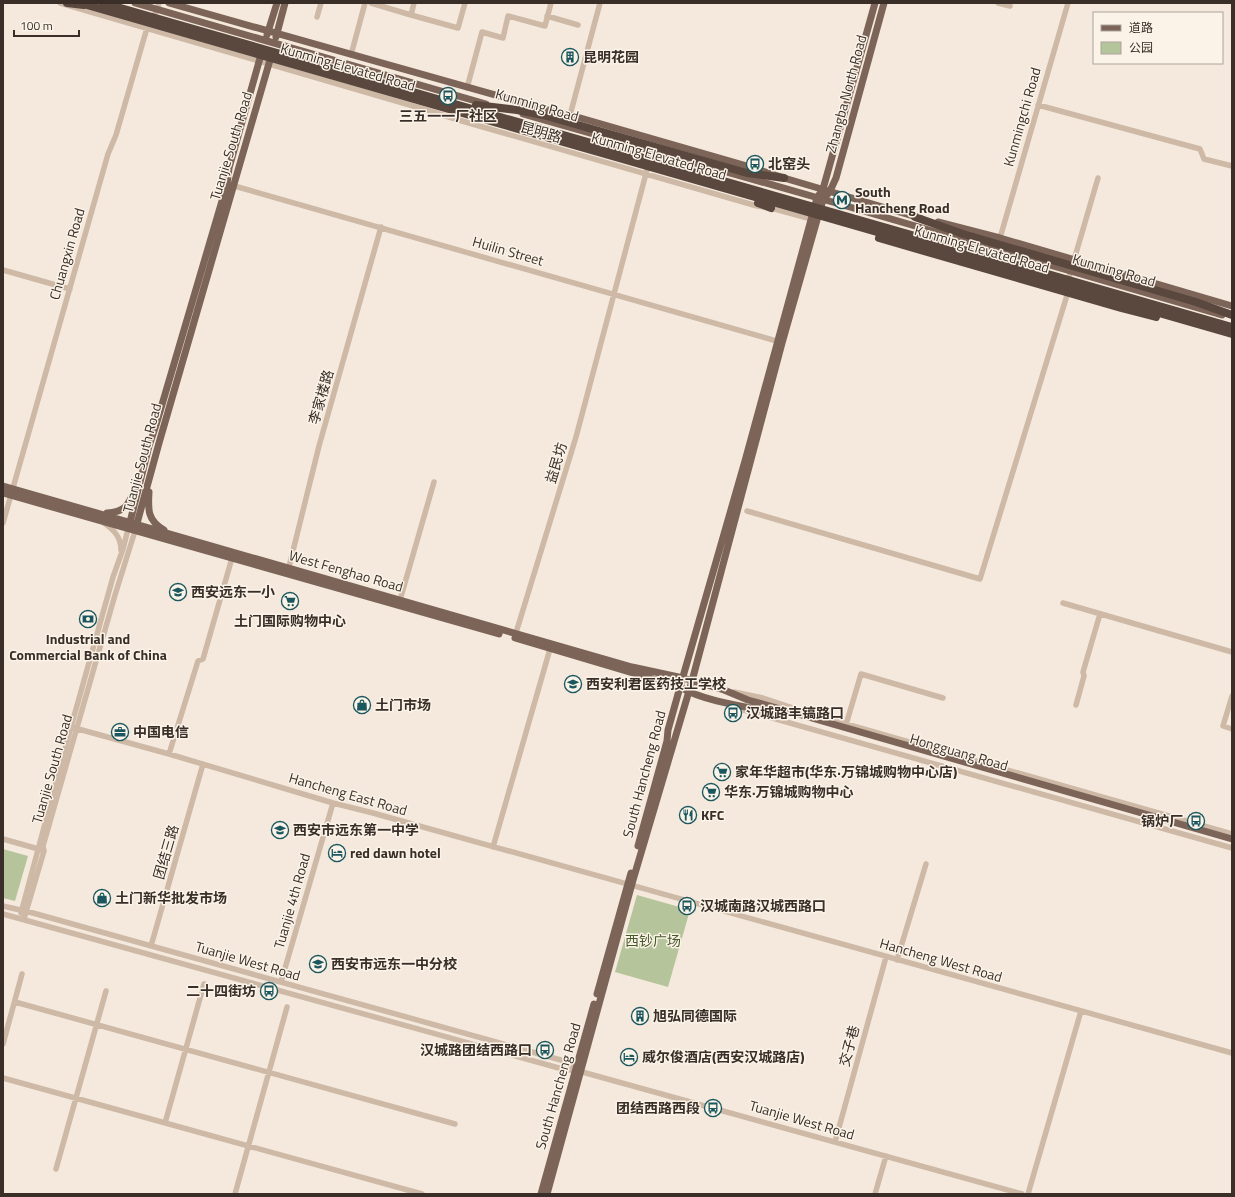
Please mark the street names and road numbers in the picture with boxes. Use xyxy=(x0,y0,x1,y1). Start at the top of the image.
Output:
street label: Zhangba North Road xyxy=(820,32,871,155)
street label: Kunming Elevated Road xyxy=(278,37,418,96)
street label: Kunmingchi Road xyxy=(997,65,1046,169)
street label: Kunming Road xyxy=(493,83,581,126)
street label: Tuanjie South Road xyxy=(204,89,257,203)
street label: 昆明路 xyxy=(518,116,564,147)
street label: Kunming Elevated Road xyxy=(589,126,729,185)
street label: Chuangxin Road xyxy=(43,205,90,302)
street label: Kunming Elevated Road xyxy=(912,219,1052,278)
street label: Huilin Street xyxy=(470,230,546,271)
street label: Kunming Road xyxy=(1070,248,1158,291)
street label: 李家楼路 xyxy=(303,367,338,427)
street label: Tuanjie South Road xyxy=(117,401,166,515)
street label: 益民坊 xyxy=(539,440,572,486)
street label: West Fenghao Road xyxy=(287,544,406,597)
street label: South Hancheng Road xyxy=(616,708,671,840)
street label: Tuanjie South Road xyxy=(26,712,77,826)
street label: Hongguang Road xyxy=(908,727,1011,776)
street label: Hancheng East Road xyxy=(287,767,410,820)
street label: 团结三路 xyxy=(148,822,183,882)
street label: Tuanjie 4th Road xyxy=(268,851,315,951)
street label: Hancheng West Road xyxy=(877,932,1005,987)
street label: Tuanjie West Road xyxy=(193,935,303,986)
street label: South Hancheng Road xyxy=(529,1020,586,1152)
street label: 交子巷 xyxy=(833,1023,864,1069)
street label: Tuanjie West Road xyxy=(747,1094,857,1145)

